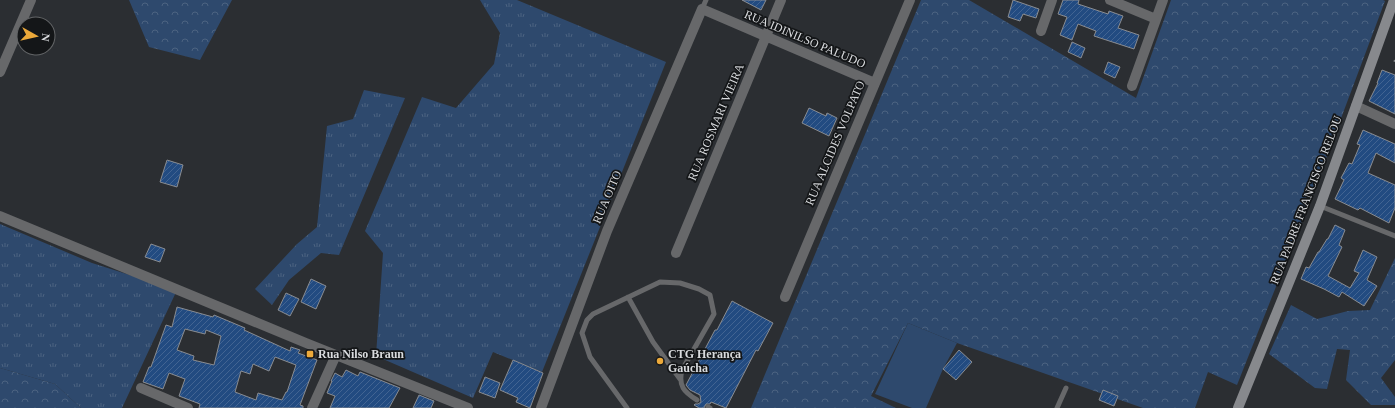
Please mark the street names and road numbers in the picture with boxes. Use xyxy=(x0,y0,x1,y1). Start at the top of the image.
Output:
street label: RUA IDINILSO PALUDO xyxy=(742,7,868,71)
street label: RUA ROSMARI VIEIRA xyxy=(685,61,747,183)
street label: RUA ALCIDES VOLPATO xyxy=(802,78,868,207)
street label: RUA PADRE FRANCISCO RELOU xyxy=(1267,114,1345,286)
street label: RUA OITO xyxy=(590,168,625,226)

